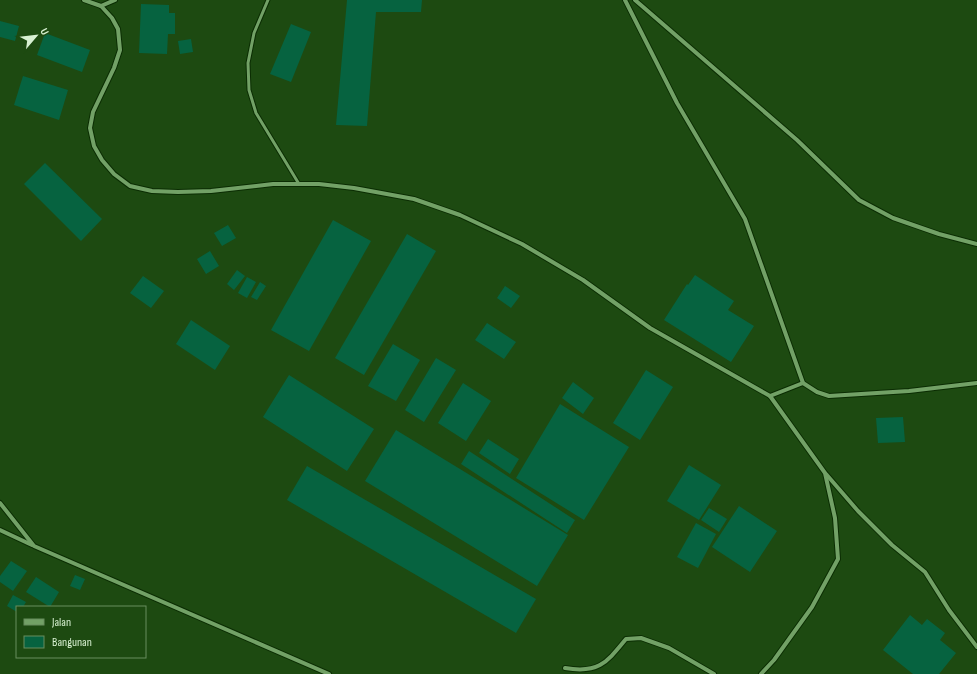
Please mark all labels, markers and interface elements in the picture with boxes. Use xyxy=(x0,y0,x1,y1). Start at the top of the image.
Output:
north arrow xyxy=(16,16,56,56)
text: U xyxy=(37,26,52,37)
legend xyxy=(16,606,146,658)
text: Jalan xyxy=(51,615,71,630)
text: Bangunan xyxy=(52,635,92,650)

